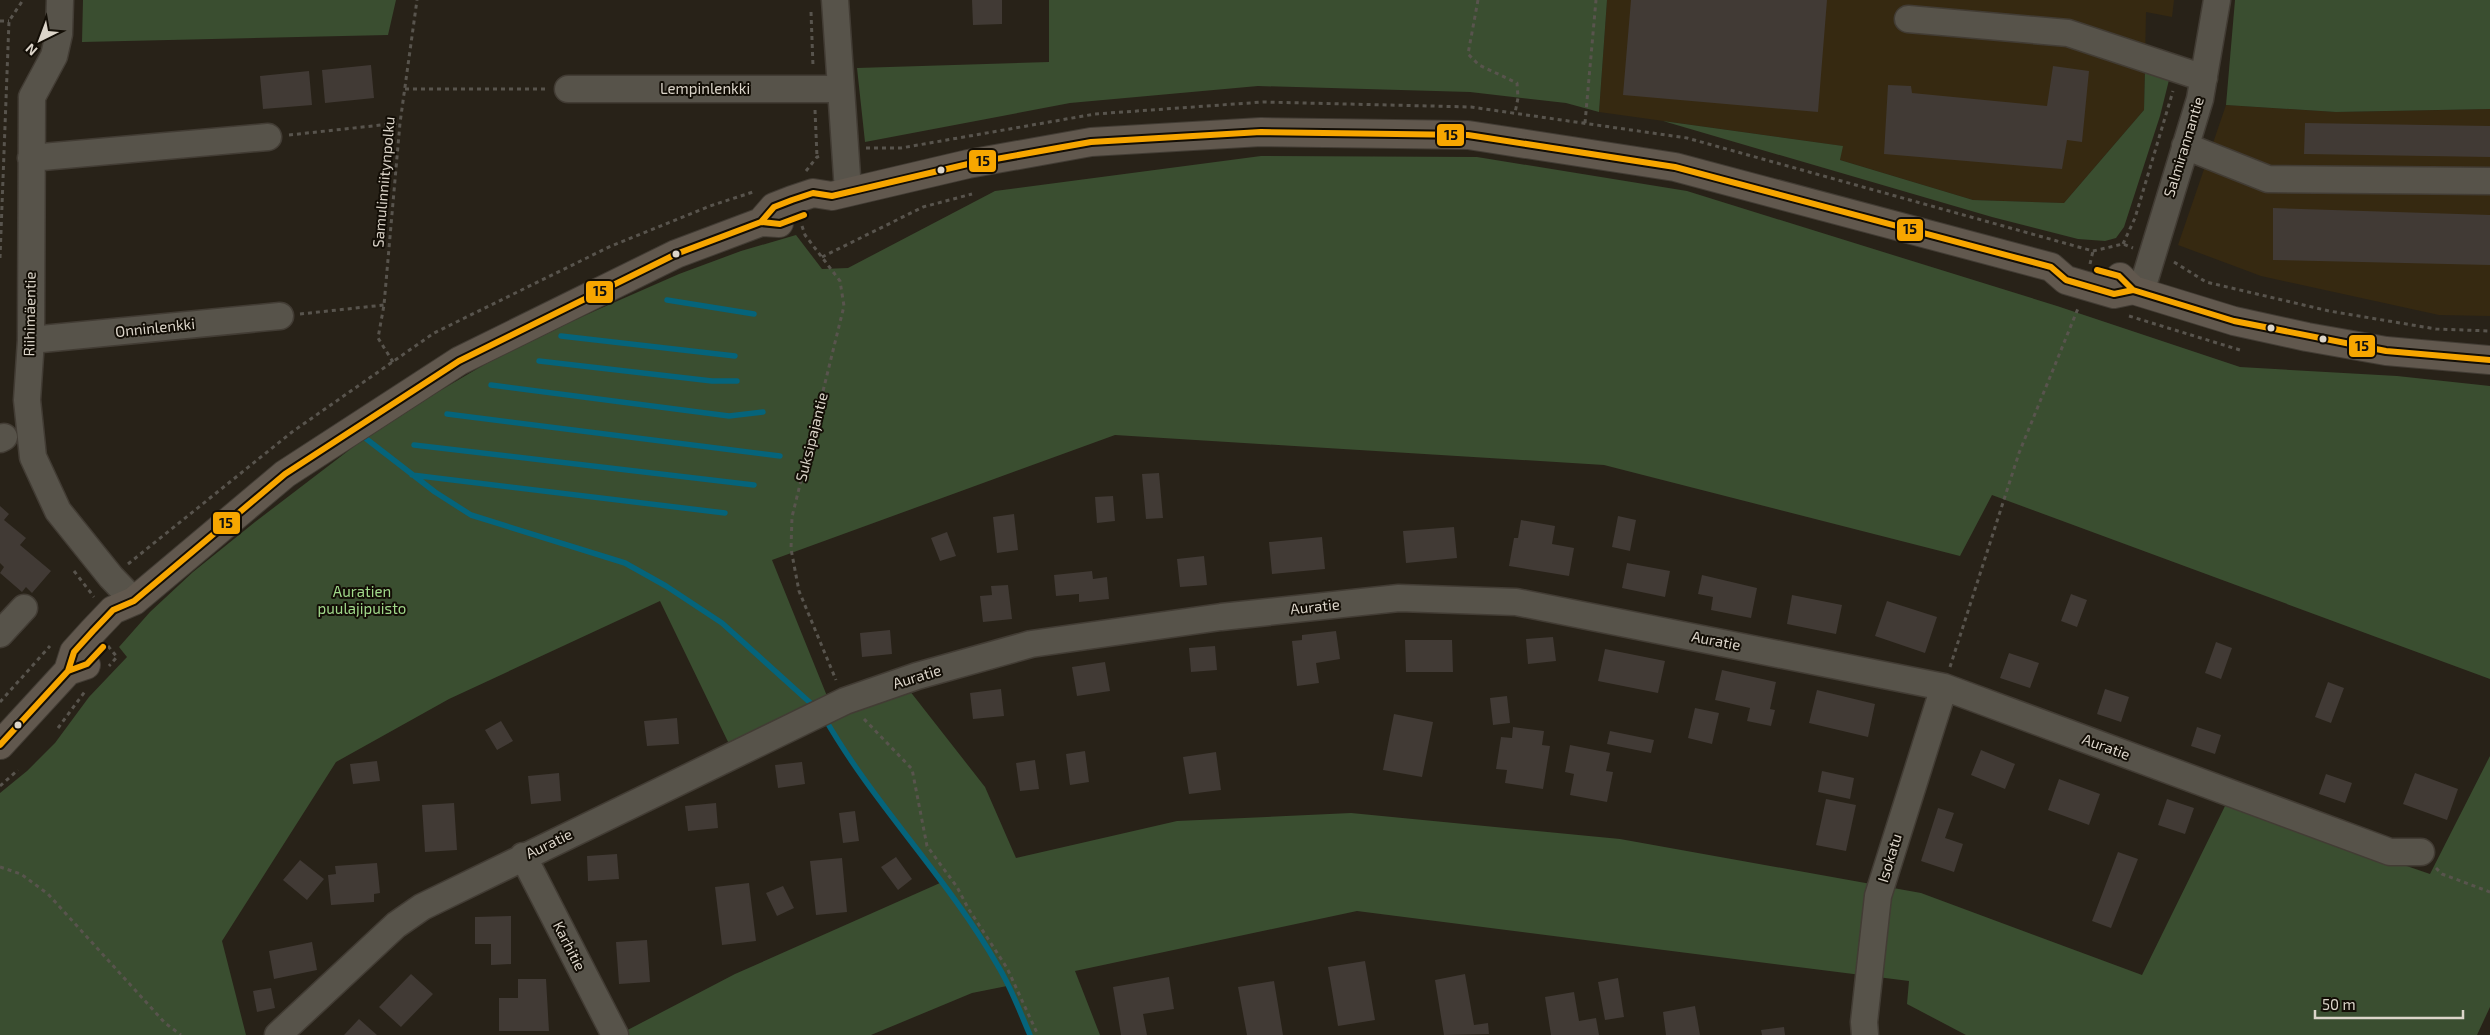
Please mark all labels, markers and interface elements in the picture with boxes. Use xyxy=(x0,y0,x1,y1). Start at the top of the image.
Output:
north arrow xyxy=(15,15,65,65)
text: N xyxy=(22,40,40,60)
street label: Lempinlenkki xyxy=(660,79,750,97)
street label: Salmirannantie xyxy=(2159,94,2207,199)
street label: Samulinniitynpolku xyxy=(368,116,398,248)
line badge: 15 xyxy=(1436,123,1465,147)
text: 15 xyxy=(1444,126,1458,143)
line badge: 15 xyxy=(968,149,997,173)
text: 15 xyxy=(976,152,990,169)
unlabelled marker xyxy=(936,165,946,175)
line badge: 15 xyxy=(1896,218,1924,242)
text: 15 xyxy=(1903,220,1917,237)
unlabelled marker xyxy=(671,249,681,259)
street label: Riihimäentie xyxy=(19,271,39,357)
line badge: 15 xyxy=(585,280,614,304)
text: 15 xyxy=(593,282,607,299)
street label: Onninlenkki xyxy=(114,314,196,340)
unlabelled marker xyxy=(2266,323,2276,333)
unlabelled marker xyxy=(2318,334,2328,344)
line badge: 15 xyxy=(2348,334,2376,358)
text: 15 xyxy=(2355,337,2369,354)
street label: Suksipajantie xyxy=(791,390,832,483)
line badge: 15 xyxy=(212,511,241,535)
text: 15 xyxy=(219,514,233,531)
park label: Auratien puulajipuisto xyxy=(318,582,406,618)
street label: Auratie xyxy=(1289,594,1341,618)
street label: Auratie xyxy=(1690,626,1742,654)
street label: Auratie xyxy=(890,660,943,692)
unlabelled marker xyxy=(13,720,23,730)
street label: Auratie xyxy=(2080,729,2133,763)
street label: Auratie xyxy=(522,824,575,862)
street label: Isokatu xyxy=(1873,831,1905,884)
street label: Karhitie xyxy=(550,918,590,973)
scale bar xyxy=(2315,988,2462,1020)
text: 50 m xyxy=(2322,995,2356,1013)

